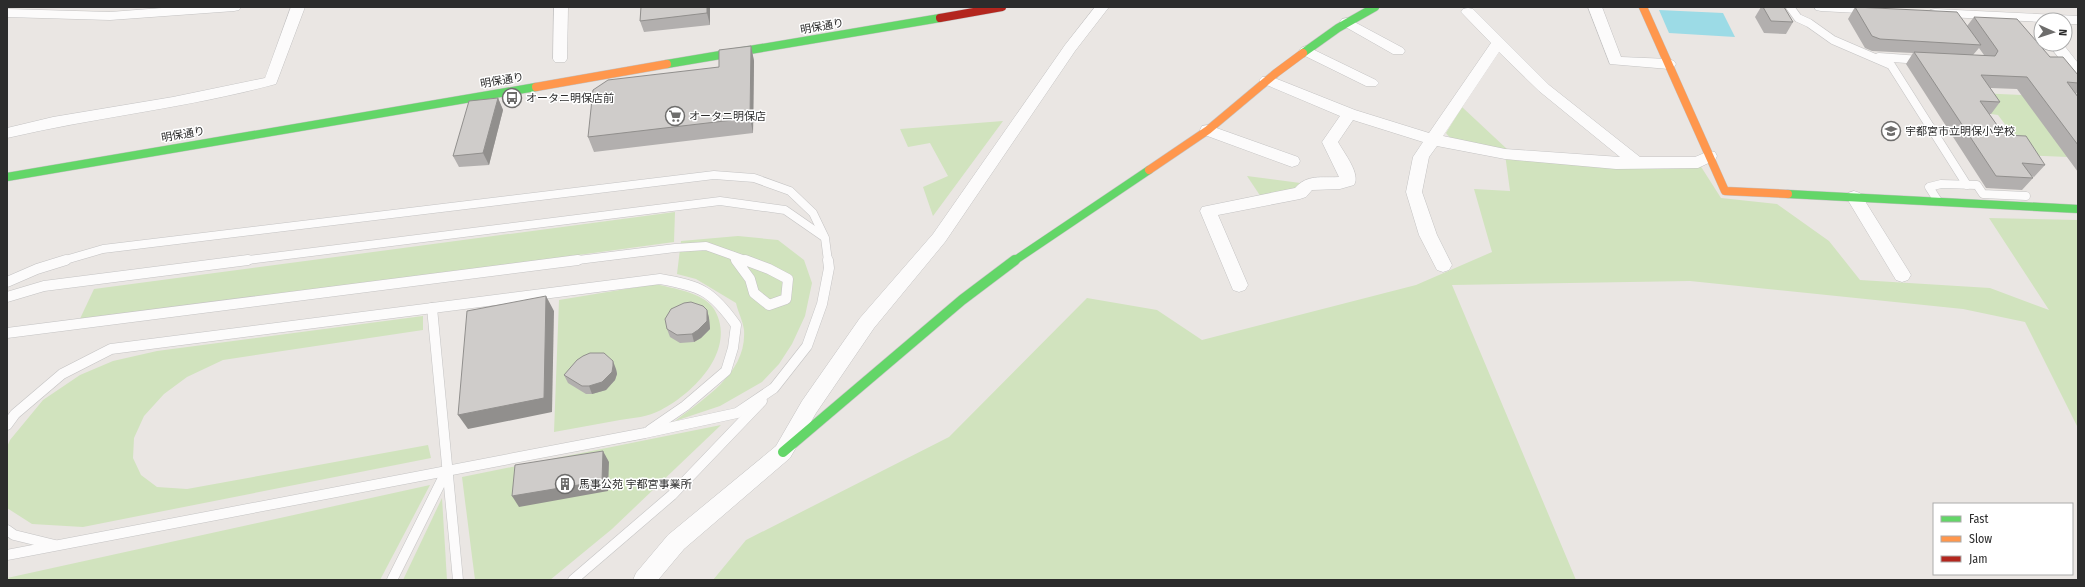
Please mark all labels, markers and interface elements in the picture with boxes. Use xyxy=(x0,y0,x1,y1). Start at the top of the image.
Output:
north arrow xyxy=(2033,12,2073,52)
street label: 明保通り xyxy=(799,16,845,37)
text: N xyxy=(2056,29,2069,36)
street label: 明保通り xyxy=(479,70,525,91)
bus stop icon: オータニ明保店前 xyxy=(501,87,523,109)
place label: オータニ明保店前 xyxy=(526,92,614,105)
supermarket icon: オータニ明保店 xyxy=(664,105,686,127)
place label: オータニ明保店 xyxy=(689,110,766,123)
school or university icon: 宇都宮市立明保小学校 xyxy=(1880,120,1902,142)
street label: 明保通り xyxy=(160,124,206,145)
place label: 宇都宮市立明保小学校 xyxy=(1905,125,2015,138)
building icon: 馬事公苑 宇都宮事業所 xyxy=(554,473,576,495)
place label: 馬事公苑 宇都宮事業所 xyxy=(579,478,693,491)
legend xyxy=(1933,503,2073,575)
text: Fast xyxy=(1969,512,1988,526)
text: Slow xyxy=(1969,532,1992,546)
text: Jam xyxy=(1969,552,1987,566)

